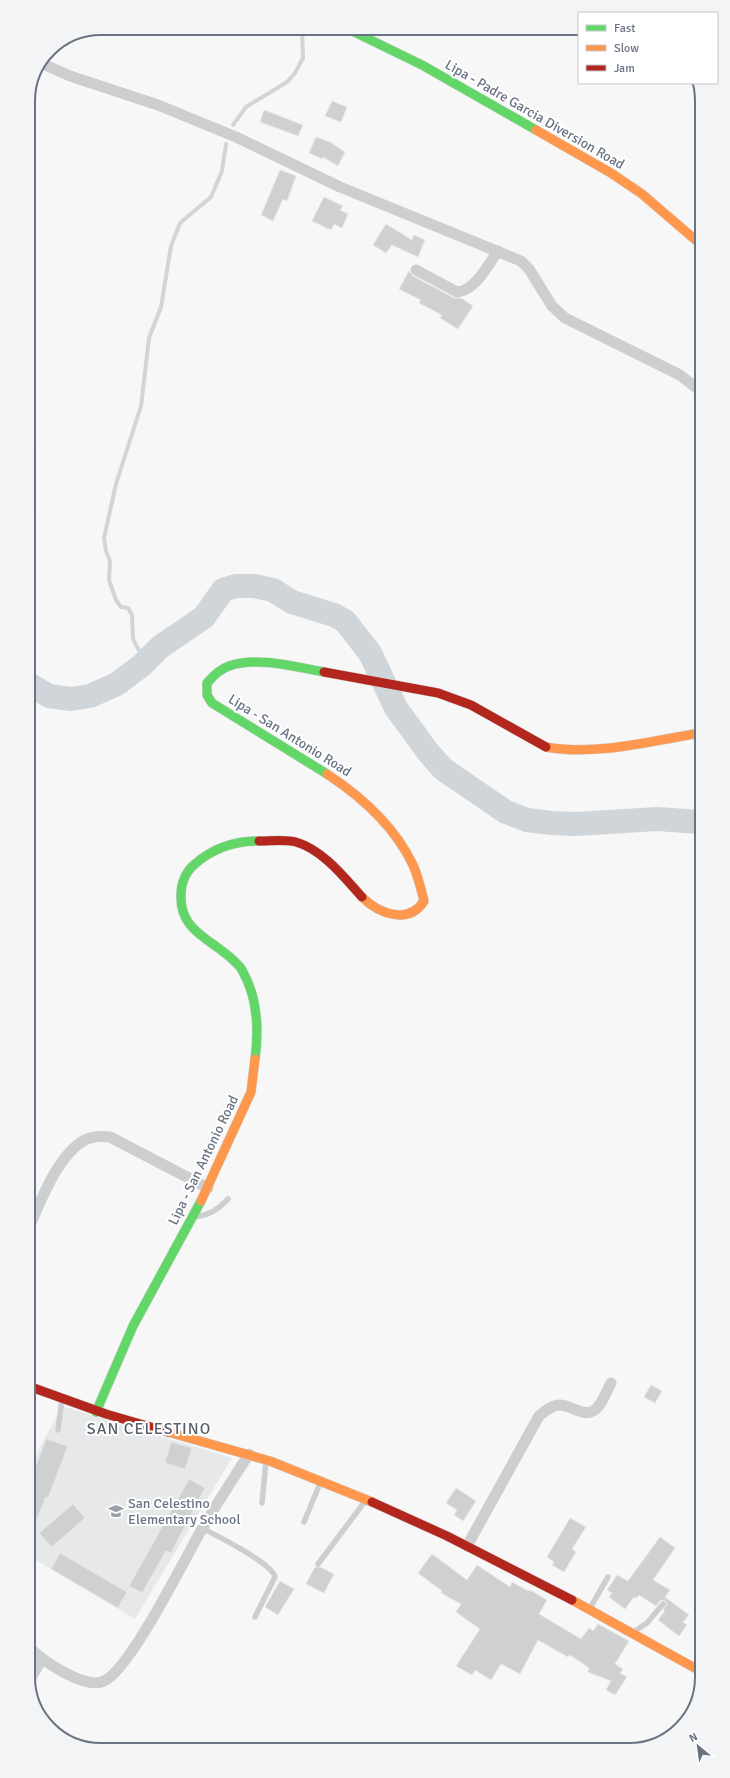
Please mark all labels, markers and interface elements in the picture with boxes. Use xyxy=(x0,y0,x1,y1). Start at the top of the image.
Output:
legend xyxy=(578,12,718,84)
text: Fast xyxy=(614,21,635,36)
text: Slow xyxy=(614,41,639,56)
street label: Lipa - Padre Garcia Diversion Road xyxy=(442,56,627,173)
text: Jam xyxy=(614,61,635,76)
street label: Lipa - San Antonio Road xyxy=(225,691,354,780)
street label: Lipa - San Antonio Road xyxy=(165,1093,242,1228)
district label: SAN CELESTINO xyxy=(87,1419,211,1439)
place label: San Celestino Elementary School xyxy=(128,1495,241,1528)
school or university icon: San Celestino Elementary School xyxy=(107,1502,125,1520)
north arrow xyxy=(678,1726,718,1766)
text: N xyxy=(687,1730,700,1745)

